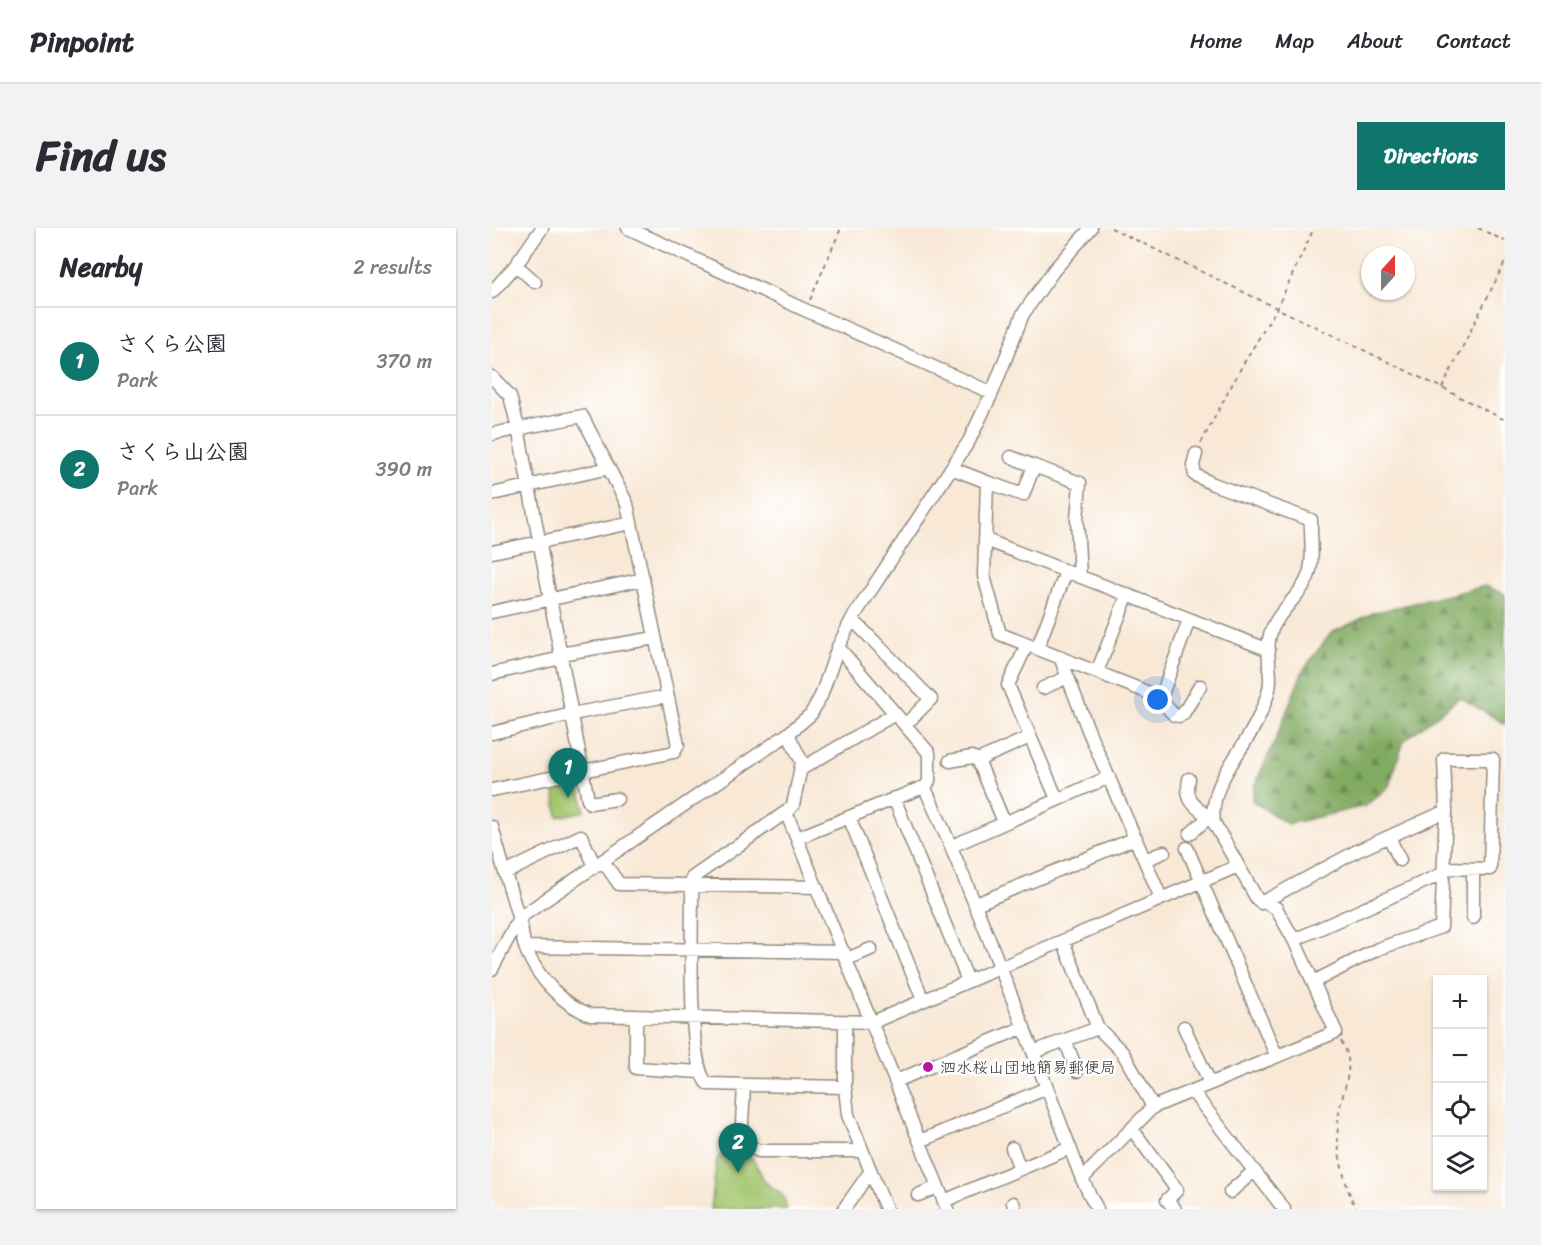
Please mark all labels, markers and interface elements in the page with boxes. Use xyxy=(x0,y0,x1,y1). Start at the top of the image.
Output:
text: Pinpoint xyxy=(30,17,134,66)
text: Home xyxy=(1190,22,1242,60)
text: Map xyxy=(1275,22,1314,60)
text: About xyxy=(1347,22,1404,60)
text: Contact xyxy=(1437,22,1511,60)
text: Find us xyxy=(36,119,166,193)
button: Directions xyxy=(1357,122,1505,190)
text: Nearby xyxy=(60,244,142,290)
north arrow xyxy=(1361,246,1415,300)
text: 2 results xyxy=(353,250,432,285)
text: さくら公園 xyxy=(117,324,227,363)
text: 1 xyxy=(75,344,84,379)
text: 370 m xyxy=(376,344,432,379)
text: Park xyxy=(117,363,158,398)
text: さくら山公園 xyxy=(117,432,249,471)
text: 2 xyxy=(74,452,85,487)
text: 390 m xyxy=(376,452,432,487)
text: Park xyxy=(117,471,158,506)
your location xyxy=(1143,685,1172,714)
pin: 1 xyxy=(548,748,588,798)
map controls xyxy=(1433,975,1487,1191)
button: + xyxy=(1433,975,1487,1029)
button: − xyxy=(1433,1029,1487,1083)
place label: 泗水桜山団地簡易郵便局 xyxy=(940,1053,1116,1082)
marker: 泗水桜山団地簡易郵便局 xyxy=(921,1060,935,1074)
button: locate xyxy=(1433,1083,1487,1137)
pin: 2 xyxy=(718,1124,758,1173)
button: layers xyxy=(1433,1137,1487,1191)

